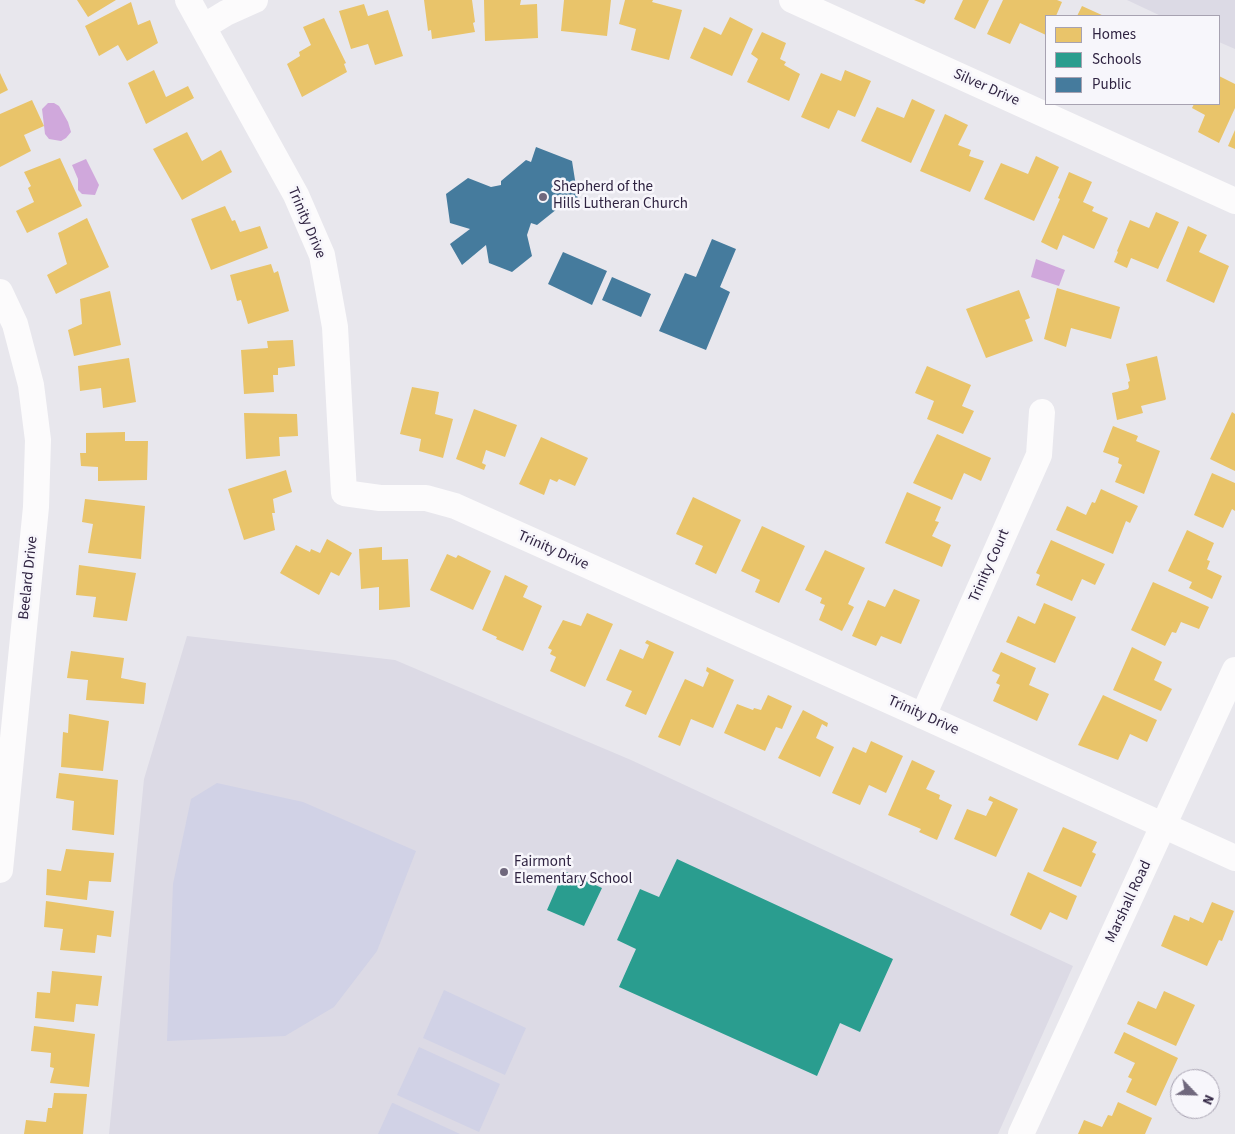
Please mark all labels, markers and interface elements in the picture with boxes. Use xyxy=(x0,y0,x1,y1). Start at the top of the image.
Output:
legend xyxy=(1045,15,1220,105)
text: Homes xyxy=(1092,24,1136,45)
text: Schools xyxy=(1092,49,1141,70)
street label: Silver Drive xyxy=(950,65,1022,111)
text: Public xyxy=(1092,74,1131,95)
place label: Shepherd of the Hills Lutheran Church xyxy=(553,179,688,214)
street label: Trinity Drive xyxy=(283,185,329,261)
marker: Shepherd of the Hills Lutheran Church xyxy=(537,191,549,203)
street label: Trinity Drive xyxy=(515,527,591,575)
street label: Trinity Court xyxy=(966,527,1014,605)
street label: Beelard Drive xyxy=(16,535,42,621)
street label: Trinity Drive xyxy=(885,692,961,740)
place label: Fairmont Elementary School xyxy=(514,854,632,889)
street label: Marshall Road xyxy=(1102,858,1156,946)
marker: Fairmont Elementary School xyxy=(498,866,510,878)
north arrow xyxy=(1170,1069,1220,1119)
text: N xyxy=(1197,1091,1219,1108)

